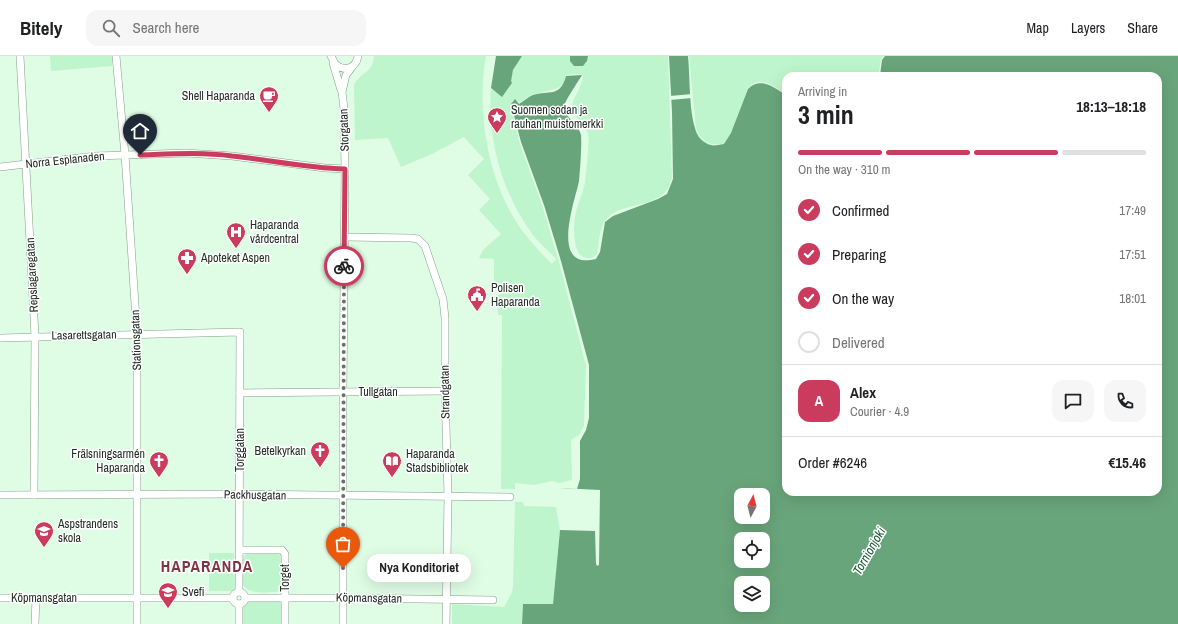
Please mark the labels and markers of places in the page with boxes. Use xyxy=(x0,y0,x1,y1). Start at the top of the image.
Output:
cafe icon: Shell Haparanda xyxy=(258,85,280,113)
place label: Shell Haparanda xyxy=(182,88,256,104)
place label: Suomen sodan ja rauhan muistomerkki xyxy=(511,102,603,132)
place icon: Suomen sodan ja rauhan muistomerkki xyxy=(486,106,508,134)
pin xyxy=(123,114,157,155)
place label: Haparanda vårdcentral xyxy=(250,217,299,247)
hospital icon: Haparanda vårdcentral xyxy=(225,221,247,249)
pharmacy icon: Apoteket Aspen xyxy=(176,247,198,275)
place label: Apoteket Aspen xyxy=(200,250,270,266)
place label: Polisen Haparanda xyxy=(491,280,540,310)
public building icon: Polisen Haparanda xyxy=(466,284,488,312)
church icon: Betelkyrkan xyxy=(309,440,331,468)
place label: Betelkyrkan xyxy=(255,443,306,459)
place label: Frälsningsarmén Haparanda xyxy=(71,446,146,476)
place label: Haparanda Stadsbibliotek xyxy=(406,446,468,476)
church icon: Frälsningsarmén Haparanda xyxy=(148,450,170,478)
library icon: Haparanda Stadsbibliotek xyxy=(381,450,403,478)
place label: Aspstrandens skola xyxy=(57,516,118,546)
school or university icon: Aspstrandens skola xyxy=(33,520,55,548)
pin xyxy=(326,527,360,568)
callout: Nya Konditoriet xyxy=(367,554,471,582)
school or university icon: Svefi xyxy=(157,581,179,609)
place label: Svefi xyxy=(182,584,204,600)

